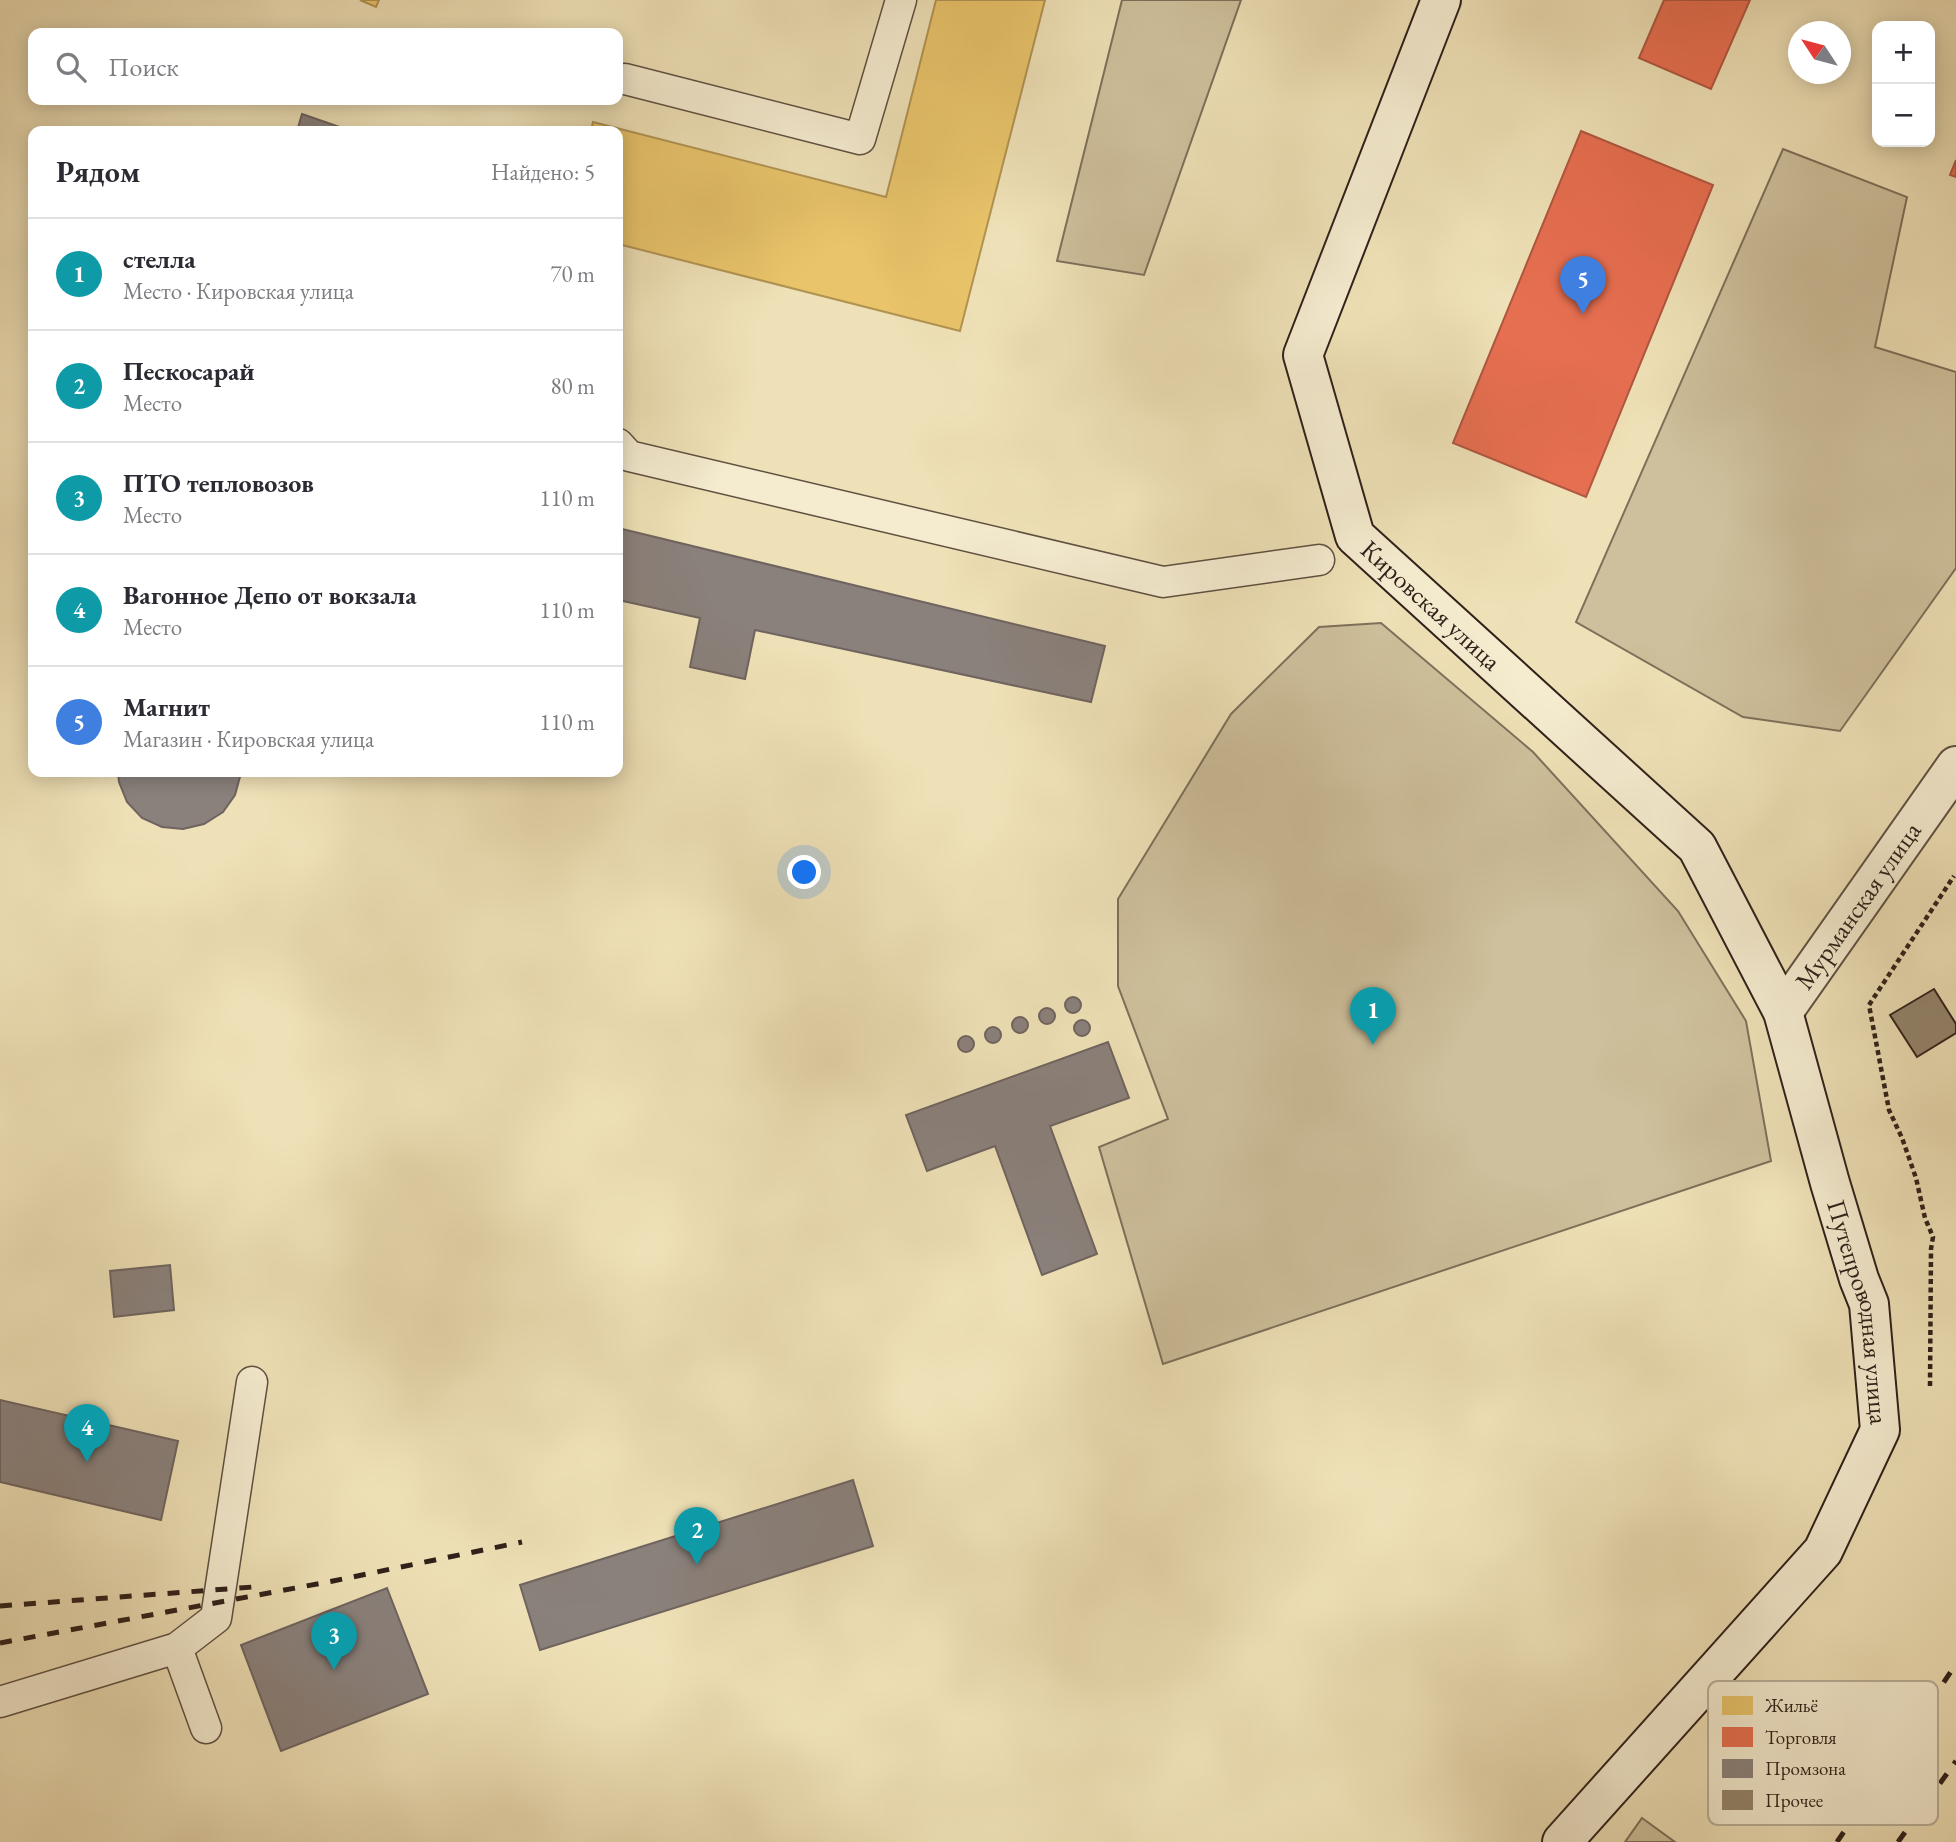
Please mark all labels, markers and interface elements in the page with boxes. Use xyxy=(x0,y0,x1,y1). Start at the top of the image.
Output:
north arrow xyxy=(1788,21,1851,84)
map controls xyxy=(1872,21,1935,147)
button: + xyxy=(1872,21,1935,84)
search box xyxy=(28,28,623,105)
icon: search xyxy=(52,48,90,86)
text: Поиск xyxy=(108,50,179,84)
button: − xyxy=(1872,84,1935,147)
text: Рядом xyxy=(56,152,140,191)
text: Найдено: 5 xyxy=(491,157,595,187)
text: стелла xyxy=(123,242,196,276)
pin: 5 xyxy=(1560,256,1606,314)
text: 1 xyxy=(73,259,85,289)
text: 70 m xyxy=(550,259,595,289)
text: Место · Кировская улица xyxy=(123,276,354,306)
text: Пескосарай xyxy=(123,354,255,388)
text: 2 xyxy=(73,371,85,401)
text: 80 m xyxy=(550,371,595,401)
text: Место xyxy=(123,388,182,418)
text: ПТО тепловозов xyxy=(123,466,314,500)
text: 3 xyxy=(73,483,85,513)
text: 110 m xyxy=(539,483,595,513)
text: Место xyxy=(123,500,182,530)
street label: Кировская улица xyxy=(1354,533,1509,678)
text: Вагонное Депо от вокзала xyxy=(123,578,417,612)
text: 4 xyxy=(73,595,85,625)
text: 110 m xyxy=(539,595,595,625)
text: Место xyxy=(123,612,182,642)
text: Магнит xyxy=(123,690,210,724)
text: 5 xyxy=(73,707,85,737)
text: 110 m xyxy=(539,707,595,737)
text: Магазин · Кировская улица xyxy=(123,724,374,754)
street label: Мурманская улица xyxy=(1787,815,1929,996)
your location xyxy=(787,855,821,889)
pin: 1 xyxy=(1350,987,1396,1045)
street label: Путепроводная улица xyxy=(1819,1196,1896,1426)
pin: 4 xyxy=(64,1404,110,1462)
pin: 2 xyxy=(674,1507,720,1565)
pin: 3 xyxy=(311,1612,357,1670)
legend xyxy=(1708,1681,1938,1825)
text: Жильё xyxy=(1764,1693,1818,1718)
text: Торговля xyxy=(1765,1725,1837,1750)
text: Промзона xyxy=(1765,1756,1846,1781)
text: Прочее xyxy=(1765,1788,1823,1813)

